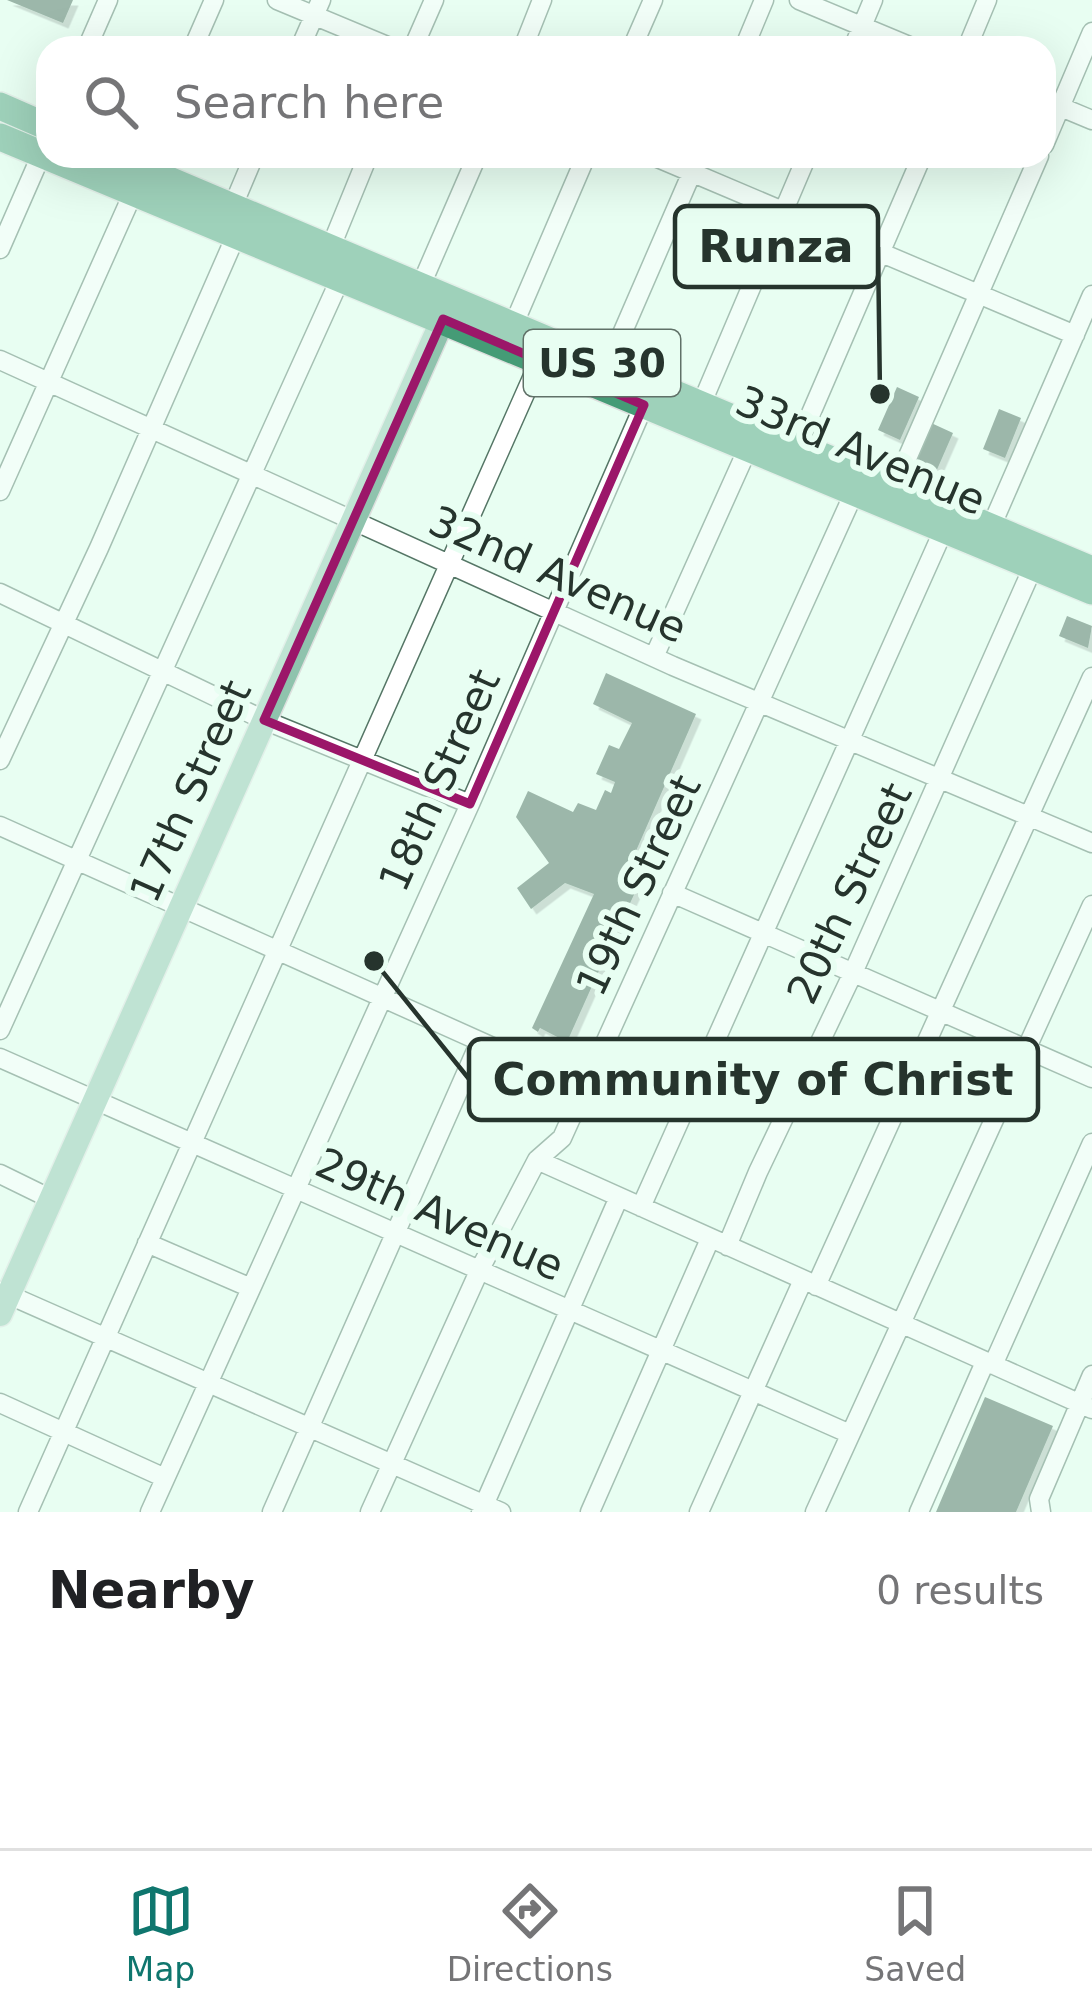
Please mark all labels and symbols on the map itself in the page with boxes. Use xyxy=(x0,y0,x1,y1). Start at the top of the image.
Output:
callout: Runza xyxy=(675,206,878,287)
text: Runza xyxy=(698,220,854,273)
road number: US 30 xyxy=(524,330,680,396)
street label: 33rd Avenue xyxy=(729,376,993,525)
street label: 32nd Avenue xyxy=(422,496,694,653)
street label: 18th Street xyxy=(369,662,510,899)
street label: 17th Street xyxy=(120,673,261,910)
street label: 19th Street xyxy=(566,767,711,1003)
street label: 20th Street xyxy=(777,775,922,1011)
callout: Community of Christ xyxy=(469,1039,1038,1120)
text: Community of Christ xyxy=(493,1053,1013,1106)
street label: 29th Avenue xyxy=(308,1138,571,1291)

